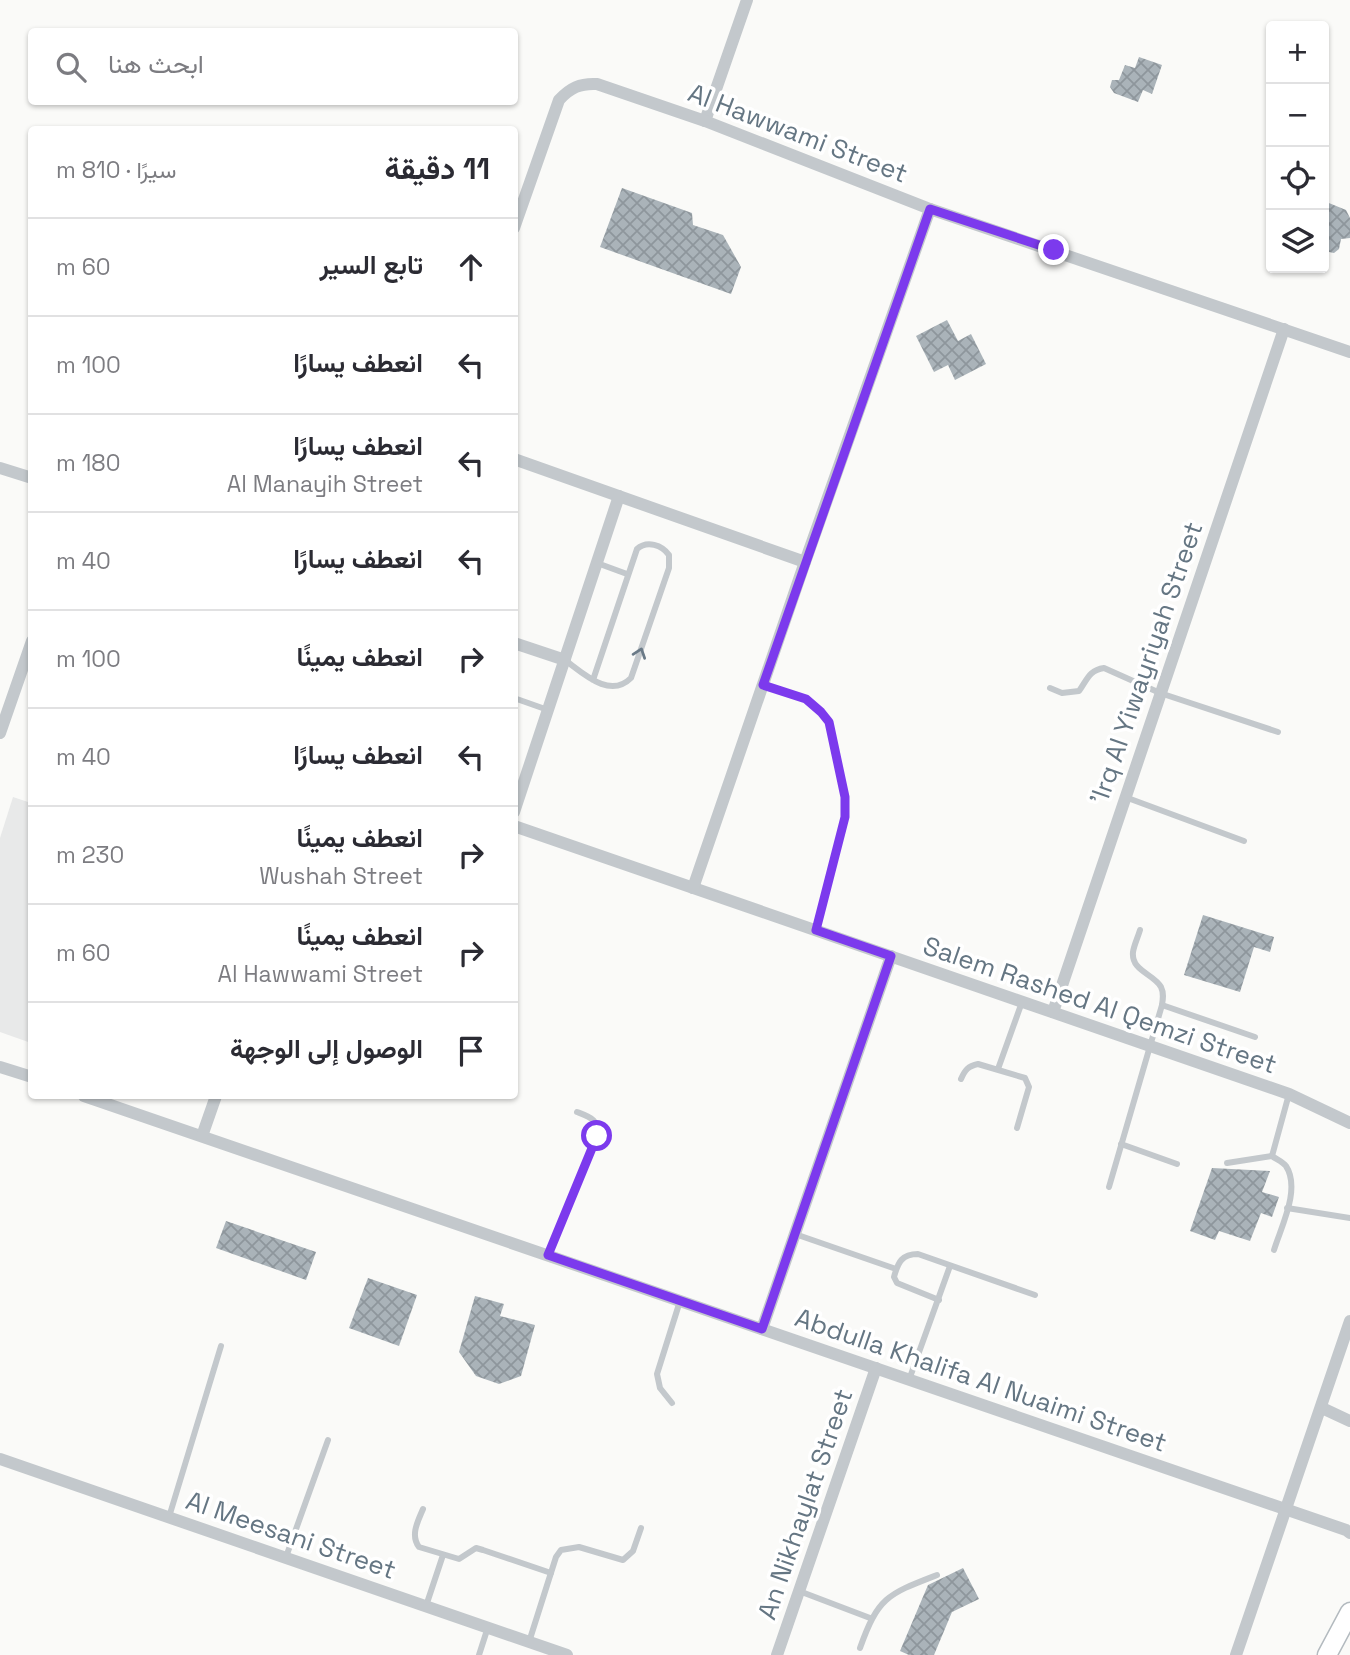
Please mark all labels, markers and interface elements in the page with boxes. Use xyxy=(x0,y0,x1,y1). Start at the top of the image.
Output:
map controls xyxy=(1266,21,1329,273)
button: + xyxy=(1266,21,1329,84)
search box xyxy=(28,28,518,105)
text: ابحث هنا xyxy=(108,47,204,81)
icon: search xyxy=(52,48,90,86)
street label: Al Hawwami Street xyxy=(683,75,913,191)
button: − xyxy=(1266,84,1329,147)
button: locate xyxy=(1266,147,1329,210)
text: 11 دقيقة xyxy=(385,149,490,188)
text: سيرًا · 810 m xyxy=(56,155,176,185)
button: layers xyxy=(1266,210,1329,273)
route end xyxy=(1038,234,1069,265)
text: تابع السير xyxy=(319,248,423,282)
icon: ahead xyxy=(452,248,490,286)
text: 60 m xyxy=(56,252,111,282)
text: انعطف يسارًا xyxy=(293,346,423,380)
icon: left xyxy=(452,346,490,384)
text: 100 m xyxy=(56,350,121,380)
text: انعطف يسارًا xyxy=(293,429,423,463)
icon: left xyxy=(452,444,490,482)
text: 180 m xyxy=(56,448,120,478)
text: Al Manayih Street xyxy=(227,469,423,499)
street label: 'Irq Al Yiwayriyah Street xyxy=(1082,517,1210,809)
text: انعطف يسارًا xyxy=(293,542,423,576)
icon: left xyxy=(452,542,490,580)
text: 40 m xyxy=(56,546,111,576)
text: انعطف يمينًا xyxy=(297,640,423,674)
icon: right xyxy=(452,640,490,678)
text: 100 m xyxy=(56,644,121,674)
one-way arrow xyxy=(632,648,646,660)
text: انعطف يسارًا xyxy=(293,738,423,772)
icon: left xyxy=(452,738,490,776)
text: 40 m xyxy=(56,742,111,772)
text: انعطف يمينًا xyxy=(297,821,423,855)
icon: right xyxy=(452,836,490,874)
text: 230 m xyxy=(56,840,124,870)
text: Wushah Street xyxy=(259,861,423,891)
text: انعطف يمينًا xyxy=(297,919,423,953)
street label: Salem Rashed Al Qemzi Street xyxy=(919,928,1281,1082)
icon: right xyxy=(452,934,490,972)
text: 60 m xyxy=(56,938,111,968)
text: Al Hawwami Street xyxy=(217,959,423,989)
text: الوصول إلى الوجهة xyxy=(230,1032,423,1066)
icon: arrive xyxy=(452,1032,490,1070)
route start xyxy=(581,1120,612,1151)
street label: Abdulla Khalifa Al Nuaimi Street xyxy=(791,1300,1171,1460)
street label: An Nikhaylat Street xyxy=(750,1384,860,1624)
street label: Al Meesani Street xyxy=(182,1483,400,1587)

